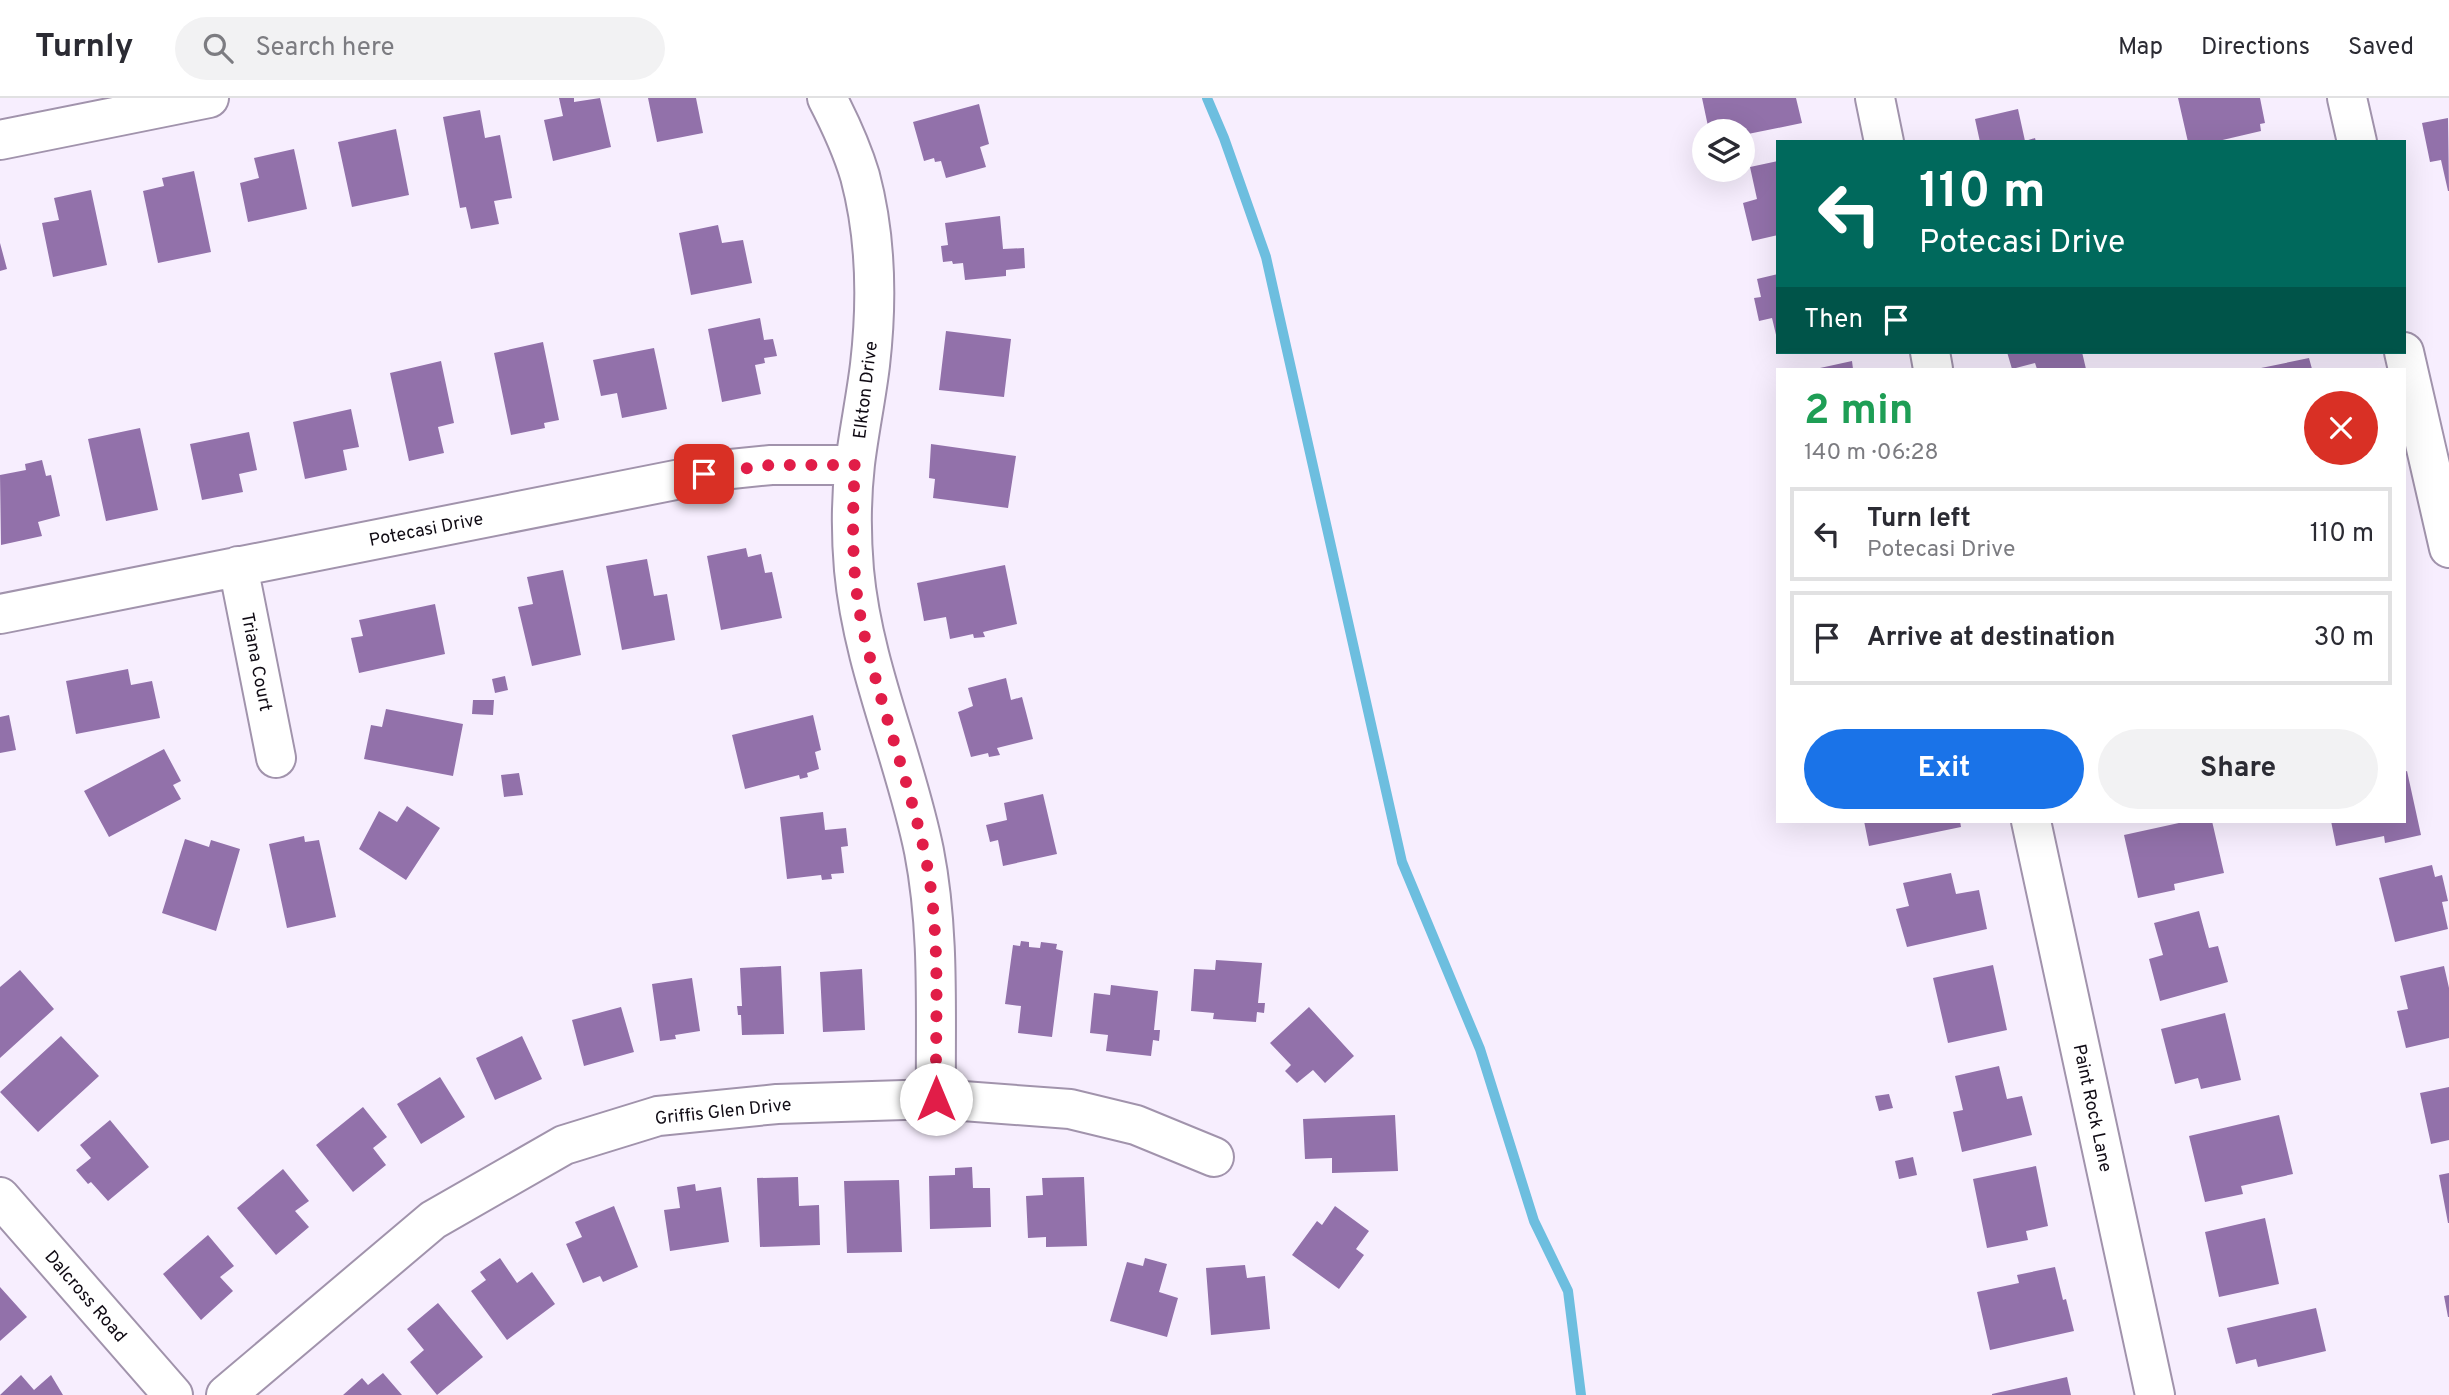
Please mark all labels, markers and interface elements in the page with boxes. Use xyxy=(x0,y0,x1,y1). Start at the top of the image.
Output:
search box xyxy=(175,17,665,80)
text: Turnly xyxy=(35,27,133,69)
icon: search xyxy=(199,29,237,67)
text: Search here xyxy=(255,32,394,65)
text: Map xyxy=(2118,33,2163,63)
text: Directions xyxy=(2201,33,2310,63)
text: Saved xyxy=(2348,33,2414,63)
map controls xyxy=(1692,119,1755,182)
button: layers xyxy=(1692,119,1755,182)
text: 110 m xyxy=(1919,163,2046,225)
icon: left xyxy=(1804,168,1895,259)
text: Potecasi Drive xyxy=(1919,224,2125,264)
icon: arrive xyxy=(1877,301,1915,339)
text: Then xyxy=(1804,304,1863,337)
street label: Elkton Drive xyxy=(849,340,884,440)
text: 2 min xyxy=(1804,386,1914,439)
button: close xyxy=(2304,391,2378,465)
text: 140 m · 06:28 xyxy=(1804,439,1939,468)
pin xyxy=(674,444,734,504)
icon: arrive xyxy=(685,455,723,493)
text: Turn left xyxy=(1867,503,1971,536)
street label: Potecasi Drive xyxy=(367,508,485,553)
icon: left xyxy=(1808,515,1846,553)
text: 110 m xyxy=(2310,518,2374,551)
text: Potecasi Drive xyxy=(1867,536,2015,565)
street label: Triana Court xyxy=(235,611,276,714)
icon: arrive xyxy=(1808,619,1846,657)
text: Arrive at destination xyxy=(1867,622,2115,655)
text: 30 m xyxy=(2314,622,2374,655)
button: Exit xyxy=(1804,729,2084,809)
button: Share xyxy=(2098,729,2378,809)
street label: Paint Rock Lane xyxy=(2067,1042,2116,1174)
position arrow xyxy=(899,1062,973,1136)
street label: Griffis Glen Drive xyxy=(654,1094,793,1131)
street label: Dalcross Road xyxy=(39,1246,131,1348)

